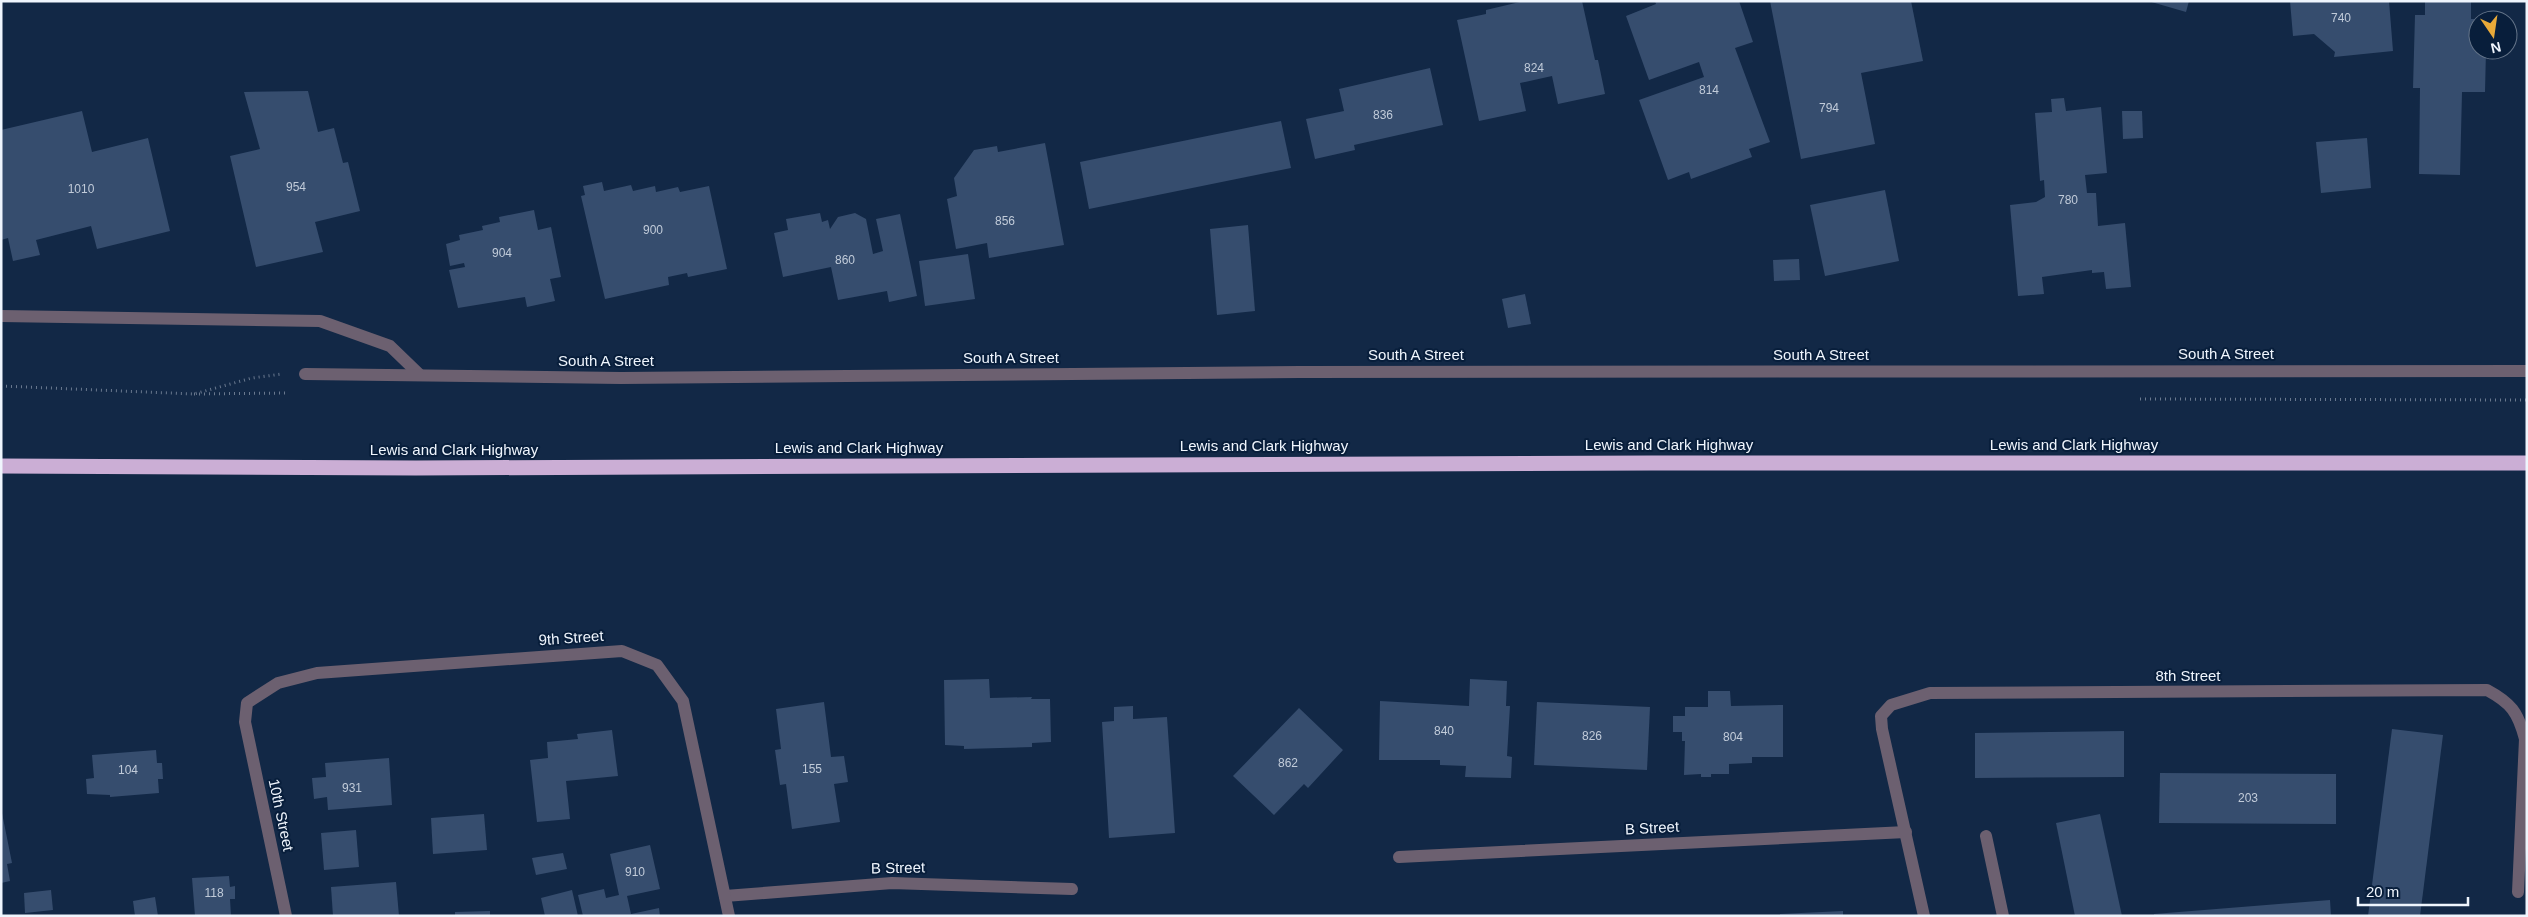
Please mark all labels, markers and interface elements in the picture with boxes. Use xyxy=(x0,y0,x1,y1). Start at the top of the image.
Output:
north arrow xyxy=(2468,10,2518,60)
house number: 740 xyxy=(2331,11,2351,25)
text: N xyxy=(2489,39,2503,57)
house number: 824 xyxy=(1524,61,1544,75)
house number: 814 xyxy=(1699,83,1719,97)
house number: 794 xyxy=(1819,101,1839,115)
house number: 836 xyxy=(1373,108,1393,122)
house number: 954 xyxy=(286,180,306,194)
house number: 1010 xyxy=(68,182,95,196)
house number: 780 xyxy=(2058,193,2078,207)
house number: 856 xyxy=(995,214,1015,228)
house number: 900 xyxy=(643,223,663,237)
house number: 904 xyxy=(492,246,512,260)
house number: 860 xyxy=(835,253,855,267)
street label: South A Street xyxy=(2178,345,2275,362)
street label: South A Street xyxy=(1368,346,1465,363)
street label: South A Street xyxy=(1773,346,1870,363)
street label: South A Street xyxy=(963,349,1060,366)
street label: South A Street xyxy=(558,352,655,369)
street label: Lewis and Clark Highway xyxy=(1585,436,1754,453)
street label: Lewis and Clark Highway xyxy=(1990,436,2159,453)
street label: Lewis and Clark Highway xyxy=(1180,437,1349,454)
street label: Lewis and Clark Highway xyxy=(775,439,944,456)
street label: Lewis and Clark Highway xyxy=(370,441,539,458)
street label: 9th Street xyxy=(538,627,605,648)
street label: 8th Street xyxy=(2155,667,2221,684)
house number: 840 xyxy=(1434,724,1454,738)
house number: 826 xyxy=(1582,729,1602,743)
house number: 804 xyxy=(1723,730,1743,744)
house number: 862 xyxy=(1278,756,1298,770)
house number: 155 xyxy=(802,762,822,776)
house number: 104 xyxy=(118,763,138,777)
street label: 10th Street xyxy=(266,777,298,853)
house number: 931 xyxy=(342,781,362,795)
house number: 203 xyxy=(2238,791,2258,805)
street label: B Street xyxy=(1624,818,1680,837)
street label: B Street xyxy=(871,859,926,876)
house number: 910 xyxy=(625,865,645,879)
scale bar xyxy=(2358,874,2468,906)
text: 20 m xyxy=(2366,883,2399,900)
house number: 118 xyxy=(204,886,224,900)

